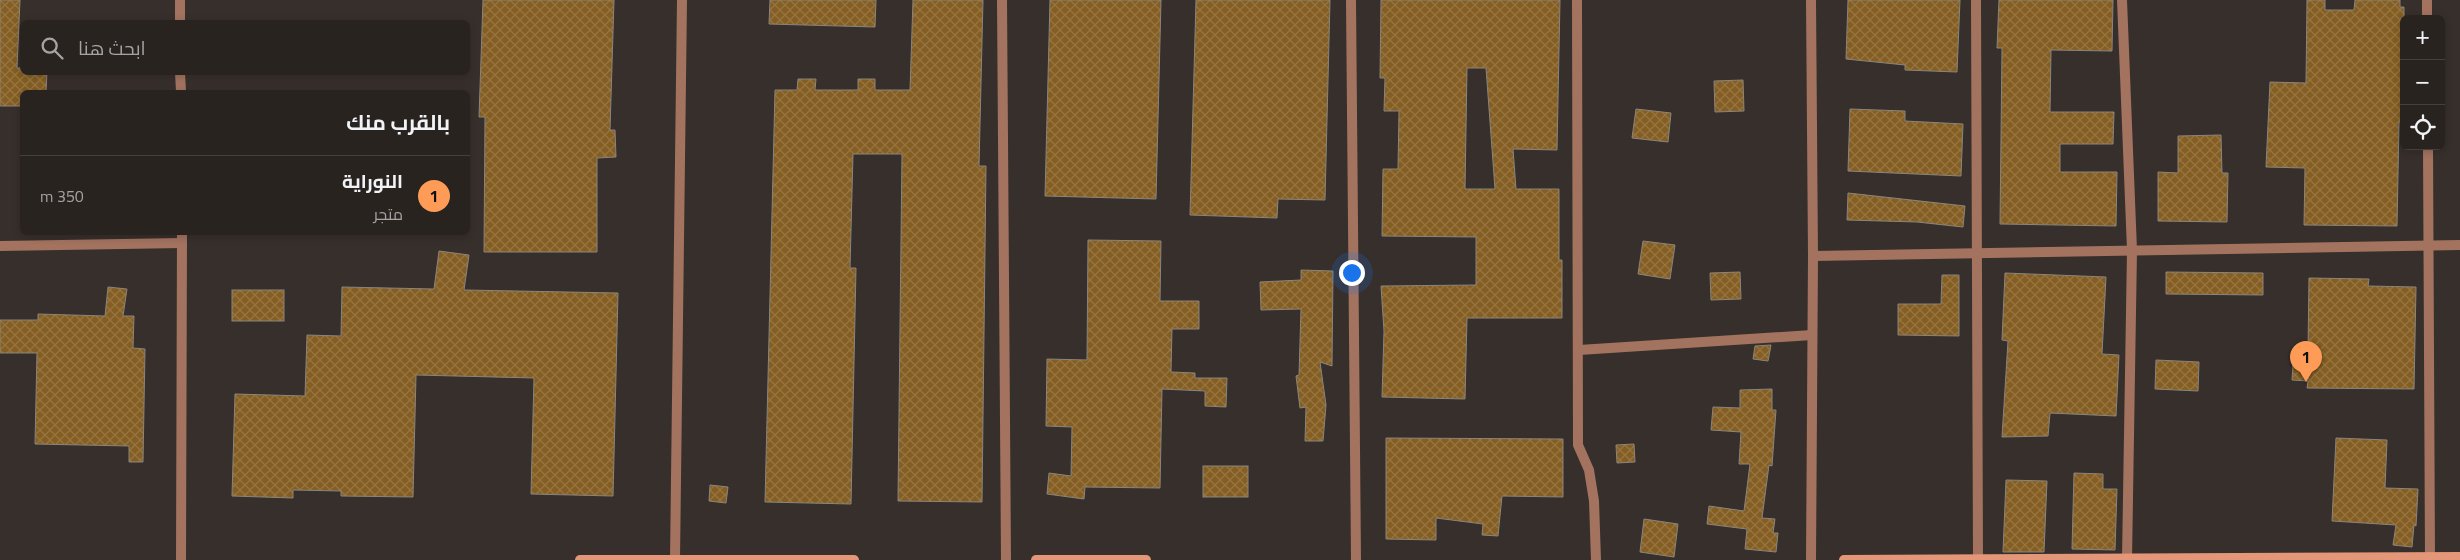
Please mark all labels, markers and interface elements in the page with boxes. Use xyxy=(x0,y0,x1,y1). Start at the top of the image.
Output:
map controls xyxy=(2400,15,2445,150)
button: + xyxy=(2400,15,2445,60)
search box xyxy=(20,20,470,75)
text: ابحث هنا xyxy=(78,33,146,62)
icon: search xyxy=(38,34,66,62)
button: − xyxy=(2400,60,2445,105)
button: locate xyxy=(2400,105,2445,150)
text: بالقرب منك xyxy=(346,106,450,138)
text: النوراية xyxy=(342,166,403,195)
text: 350 m xyxy=(40,184,84,208)
text: 1 xyxy=(430,184,438,208)
text: متجر xyxy=(374,202,403,226)
your location xyxy=(1339,260,1365,286)
pin: 1 xyxy=(2290,341,2322,382)

